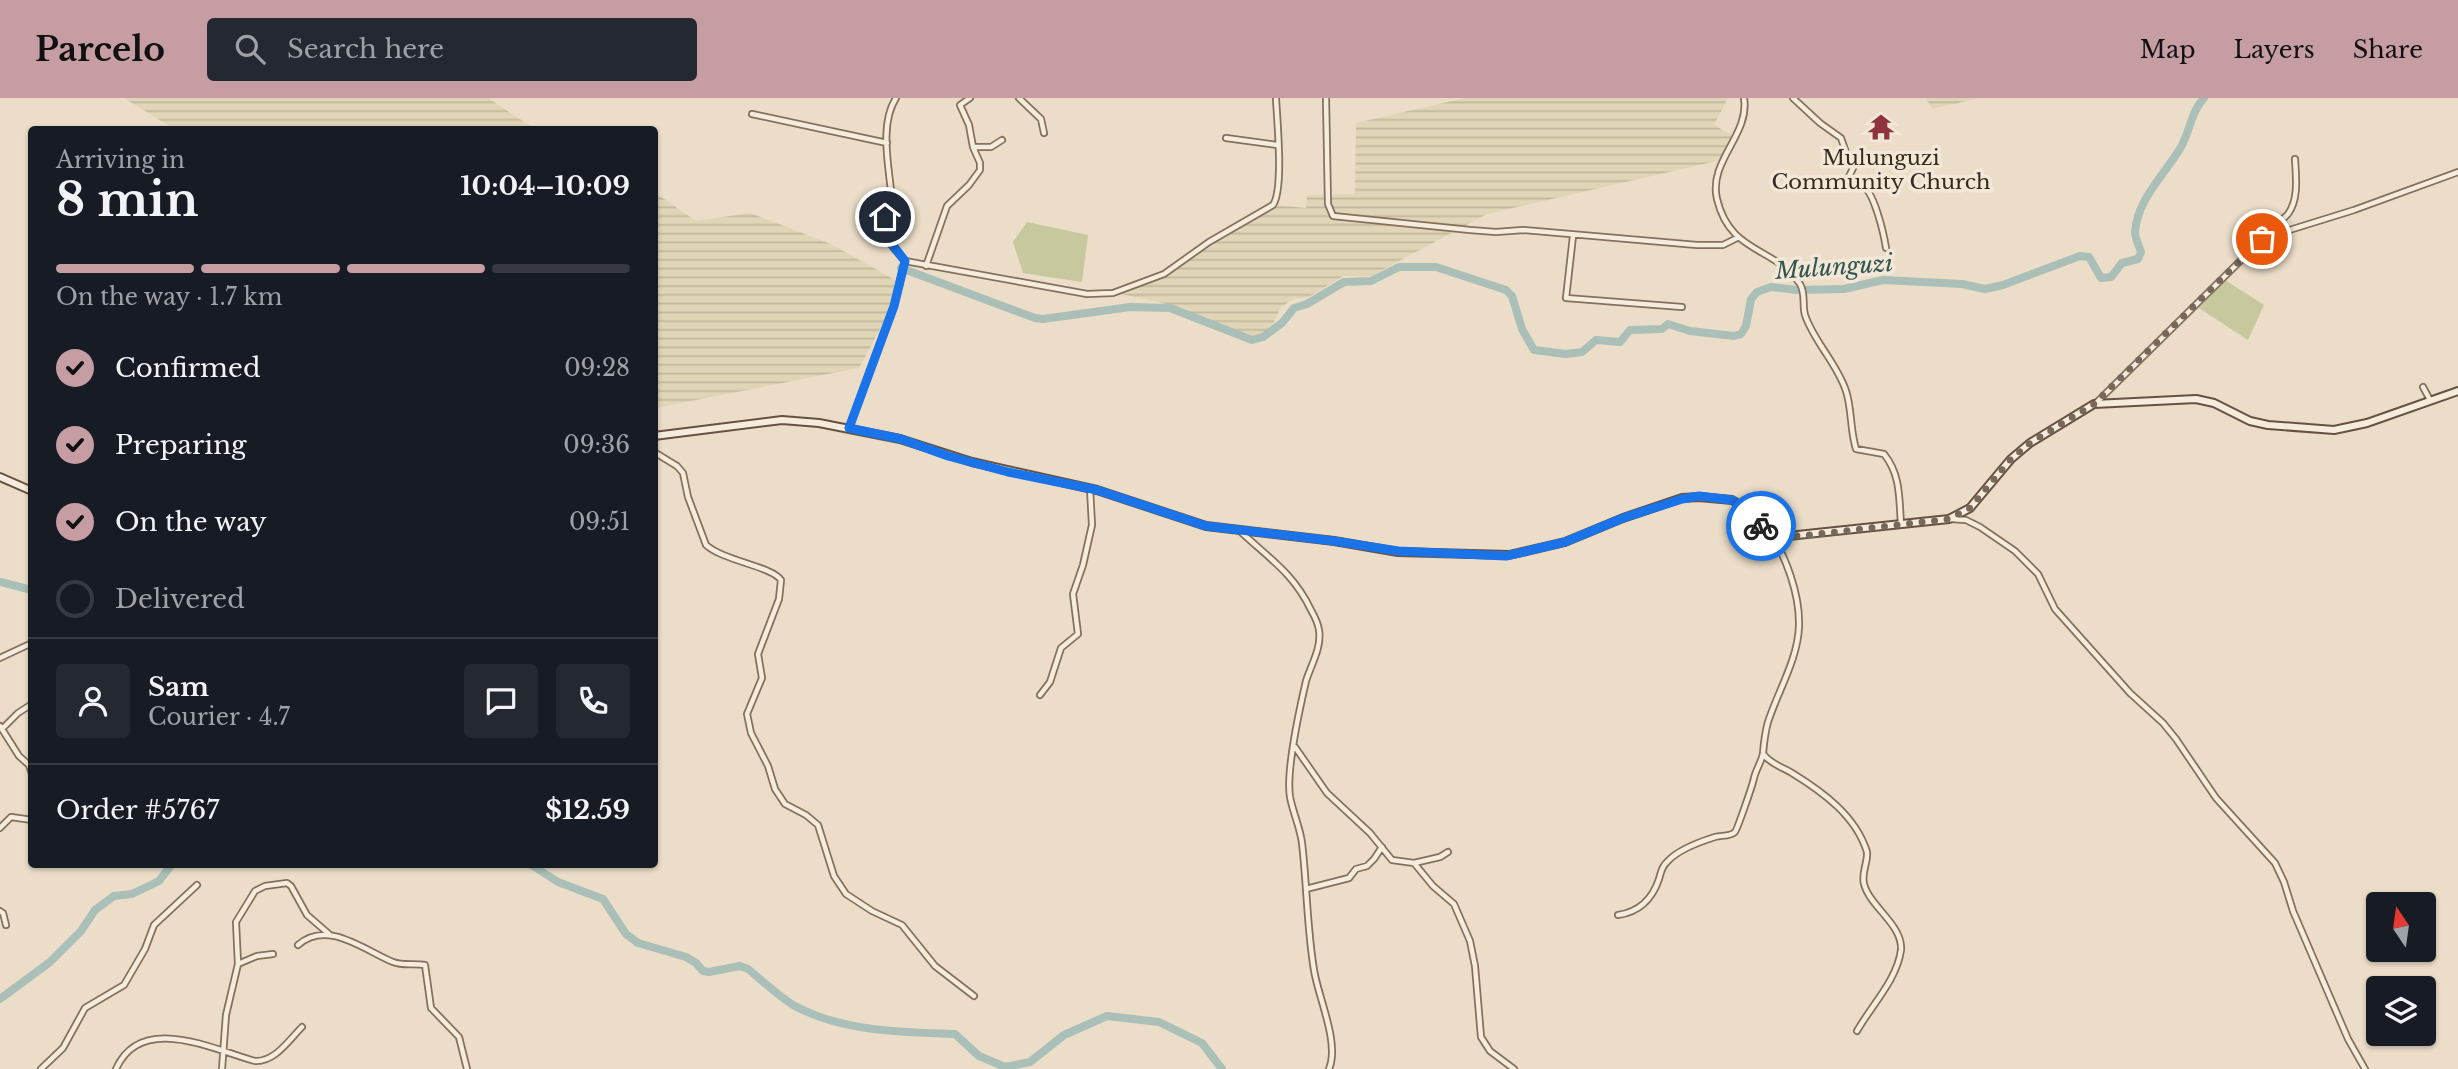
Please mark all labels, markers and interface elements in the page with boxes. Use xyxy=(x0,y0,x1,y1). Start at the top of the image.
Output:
search box xyxy=(207,18,697,81)
text: Parcelo xyxy=(35,29,165,70)
icon: search xyxy=(231,30,269,68)
text: Search here xyxy=(287,33,444,65)
text: Map xyxy=(2140,35,2196,64)
text: Layers xyxy=(2234,35,2315,64)
text: Share xyxy=(2353,35,2423,64)
temple icon: Mulunguzi Community Church xyxy=(1866,112,1896,142)
place label: Mulunguzi Community Church xyxy=(1772,145,1990,195)
text: Arriving in xyxy=(56,146,185,174)
text: 10:04–10:09 xyxy=(460,170,630,202)
text: 8 min xyxy=(56,171,198,228)
pin xyxy=(855,187,915,247)
icon: home xyxy=(866,198,904,236)
pin xyxy=(2232,209,2292,269)
icon: bag xyxy=(2243,220,2281,258)
water label: Mulunguzi xyxy=(1773,249,1894,285)
text: On the way · 1.7 km xyxy=(56,283,282,311)
icon: check xyxy=(56,349,94,387)
text: Confirmed xyxy=(115,352,260,384)
text: 09:28 xyxy=(564,354,630,382)
icon: check xyxy=(56,426,94,464)
text: Preparing xyxy=(115,429,247,461)
text: 09:36 xyxy=(563,431,630,459)
courier xyxy=(1726,491,1796,561)
icon: check xyxy=(56,503,94,541)
text: On the way xyxy=(115,506,267,538)
icon: bike xyxy=(1742,507,1780,545)
text: 09:51 xyxy=(569,508,630,536)
text: Delivered xyxy=(115,583,245,615)
button: person xyxy=(56,664,130,738)
button: chat xyxy=(464,664,538,738)
button: phone xyxy=(556,664,630,738)
text: Sam xyxy=(148,671,209,703)
text: Courier · 4.7 xyxy=(148,703,290,731)
text: Order #5767 xyxy=(56,794,219,826)
text: $12.59 xyxy=(545,794,630,826)
north arrow xyxy=(2366,892,2436,962)
map controls xyxy=(2366,892,2436,1046)
button: layers xyxy=(2366,976,2436,1046)

